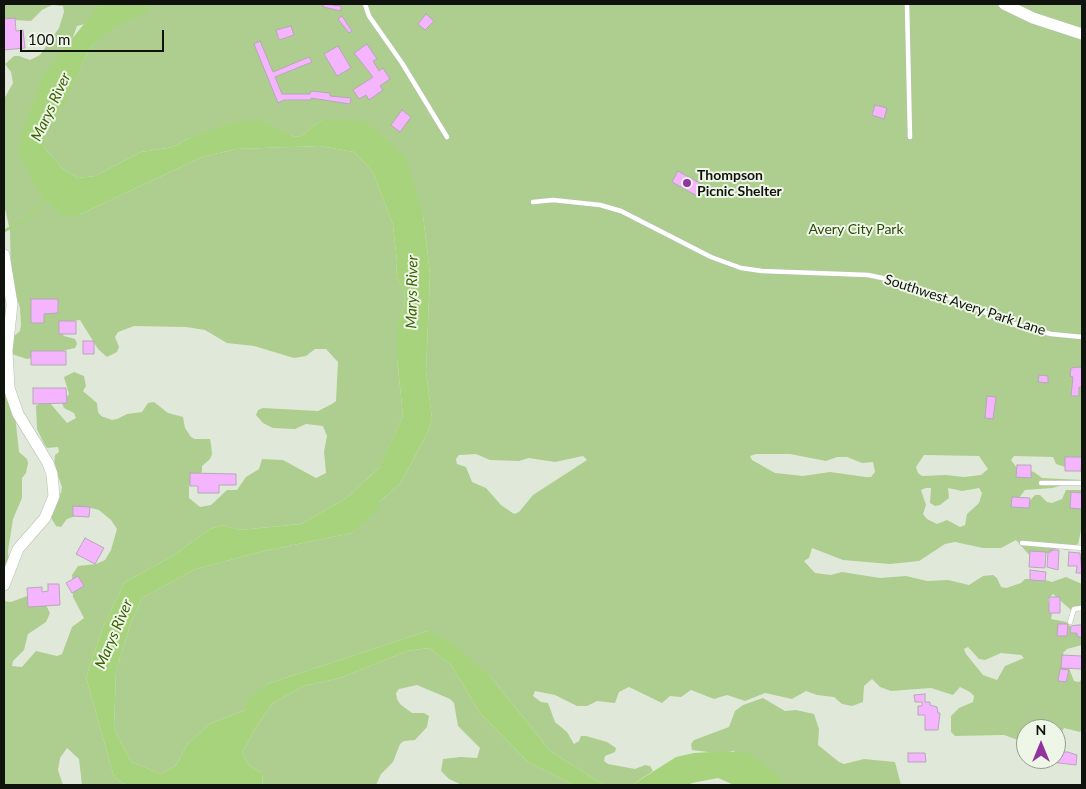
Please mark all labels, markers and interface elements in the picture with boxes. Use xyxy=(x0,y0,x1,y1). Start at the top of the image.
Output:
scale bar xyxy=(22,20,166,52)
text: 100 m xyxy=(28,30,70,48)
water label: Marys River xyxy=(27,70,75,144)
place label: Thompson Picnic Shelter xyxy=(697,167,782,200)
marker: Thompson Picnic Shelter xyxy=(681,177,693,189)
park label: Avery City Park xyxy=(808,221,904,237)
water label: Marys River xyxy=(402,255,422,329)
street label: Southwest Avery Park Lane xyxy=(882,271,1048,339)
water label: Marys River xyxy=(91,597,137,671)
north arrow xyxy=(1016,719,1066,769)
text: N xyxy=(1036,721,1046,738)

